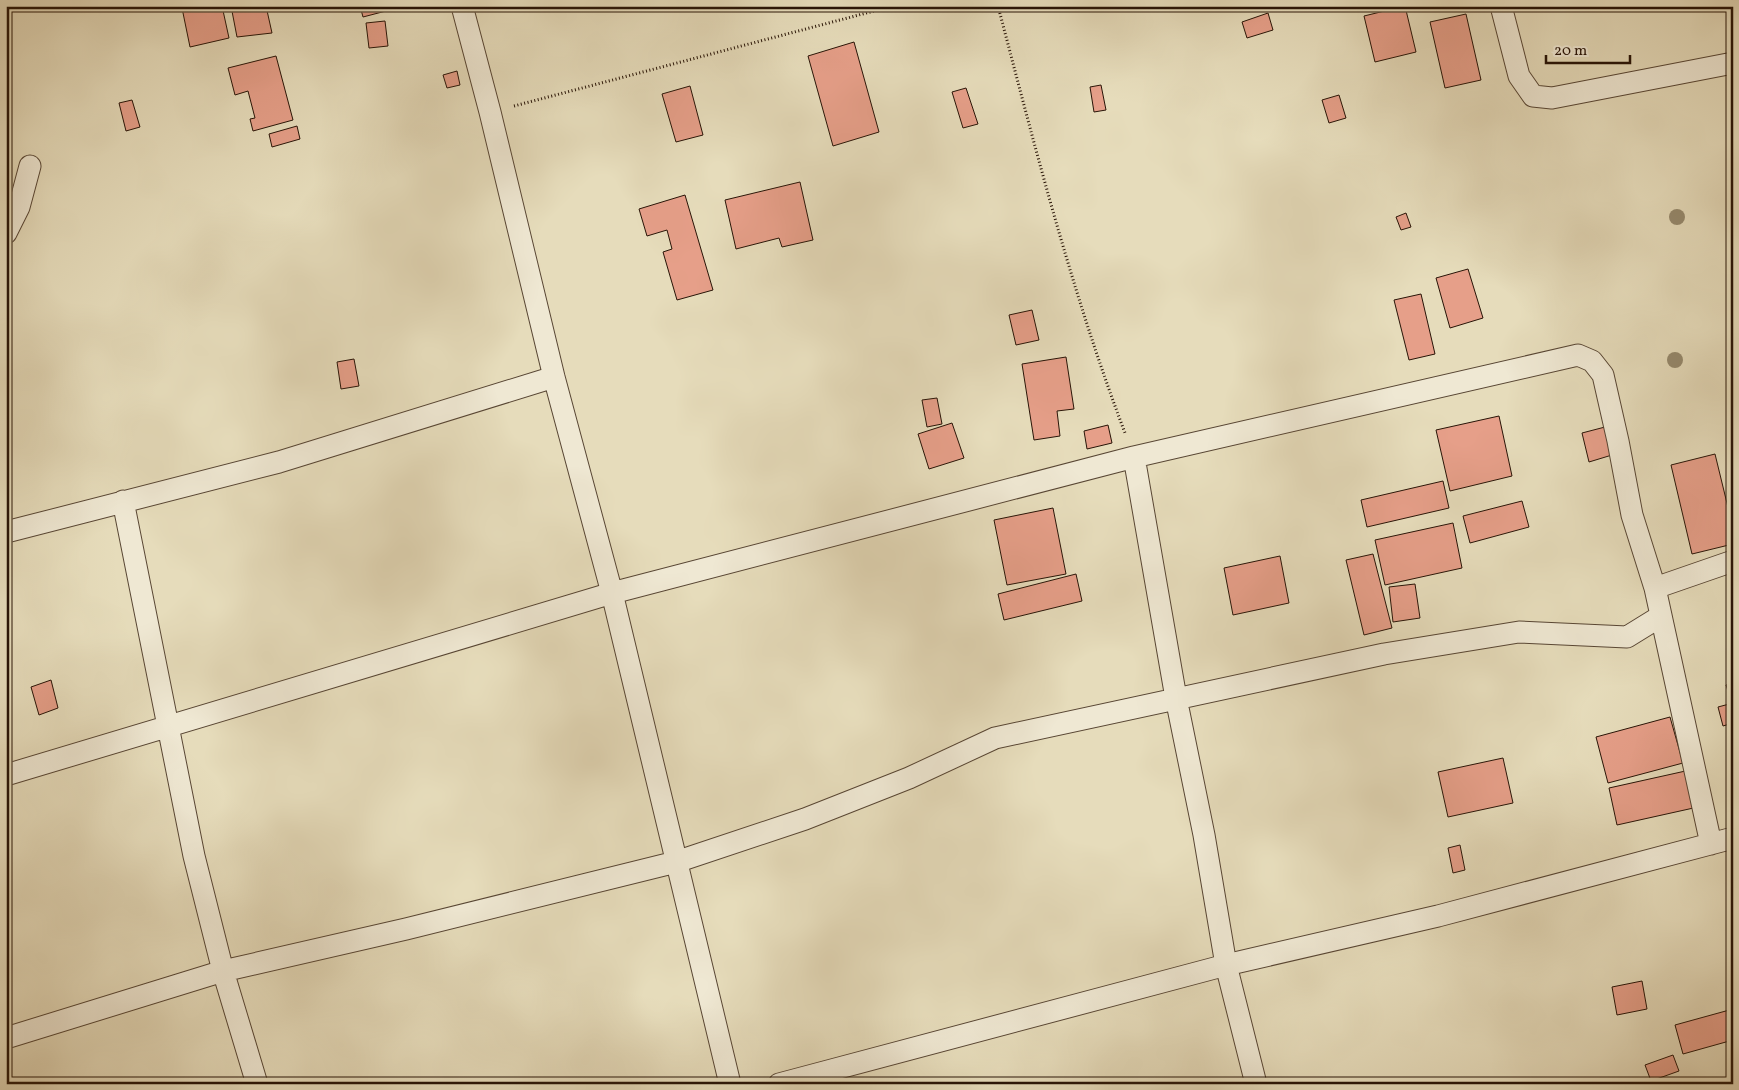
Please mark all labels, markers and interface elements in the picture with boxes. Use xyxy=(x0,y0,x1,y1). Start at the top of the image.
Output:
scale bar xyxy=(1546,32,1630,64)
text: 20 m xyxy=(1554,41,1587,62)

